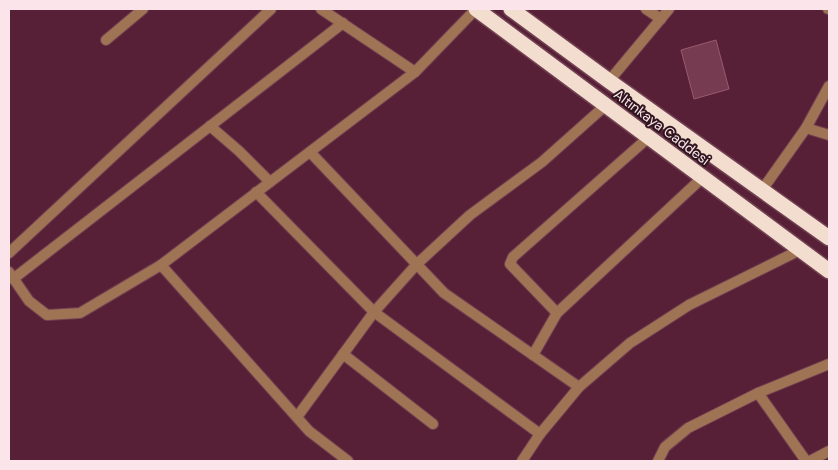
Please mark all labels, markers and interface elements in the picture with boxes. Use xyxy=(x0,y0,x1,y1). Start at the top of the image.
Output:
street label: Altınkaya Caddesi xyxy=(610,85,714,169)

